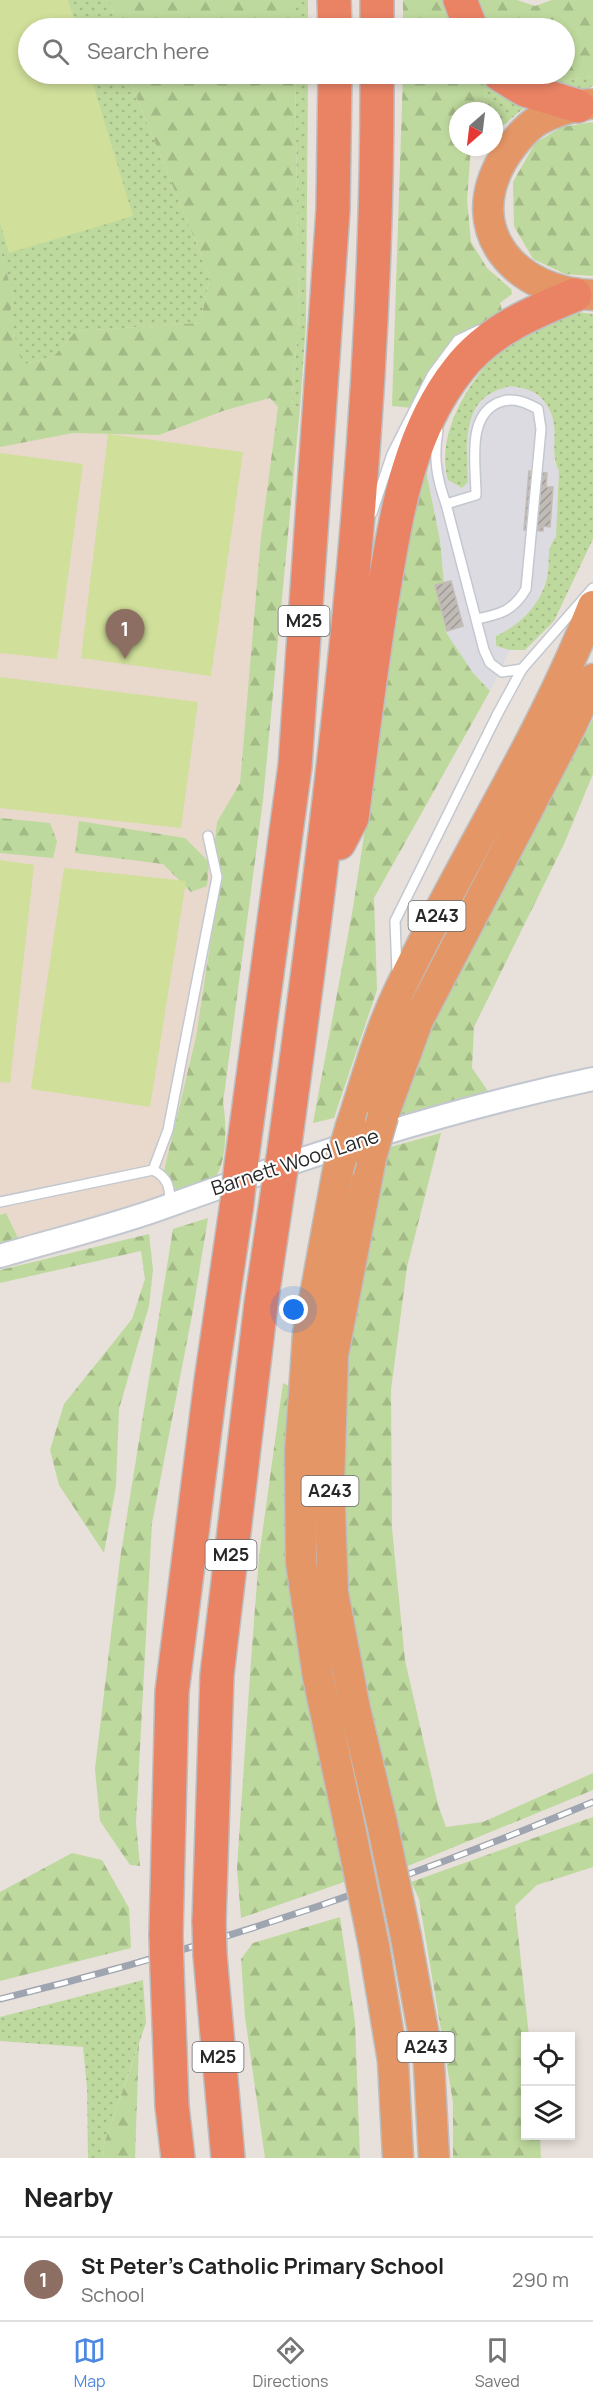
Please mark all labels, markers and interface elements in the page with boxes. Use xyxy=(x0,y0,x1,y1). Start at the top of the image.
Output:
search box xyxy=(18,18,575,84)
icon: search xyxy=(39,35,72,68)
text: Search here xyxy=(87,36,209,66)
north arrow xyxy=(449,102,503,156)
road number: M25 xyxy=(278,606,330,636)
pin: 1 xyxy=(106,610,144,659)
road number: A243 xyxy=(408,901,466,931)
street label: Barnett Wood Lane xyxy=(208,1122,382,1201)
your location xyxy=(279,1295,308,1324)
road number: A243 xyxy=(302,1476,358,1506)
road number: M25 xyxy=(206,1540,256,1570)
road number: A243 xyxy=(398,2032,454,2062)
map controls xyxy=(521,2032,575,2140)
button: locate xyxy=(521,2032,575,2086)
road number: M25 xyxy=(192,2042,244,2072)
button: layers xyxy=(521,2086,575,2140)
text: Nearby xyxy=(24,2179,113,2215)
text: St Peter's Catholic Primary School xyxy=(81,2251,444,2281)
text: 1 xyxy=(39,2266,48,2293)
text: 290 m xyxy=(512,2266,569,2293)
text: School xyxy=(81,2281,145,2308)
tab: Map xyxy=(73,2334,106,2392)
tab: Directions xyxy=(253,2334,328,2392)
tab: Saved xyxy=(475,2334,520,2392)

